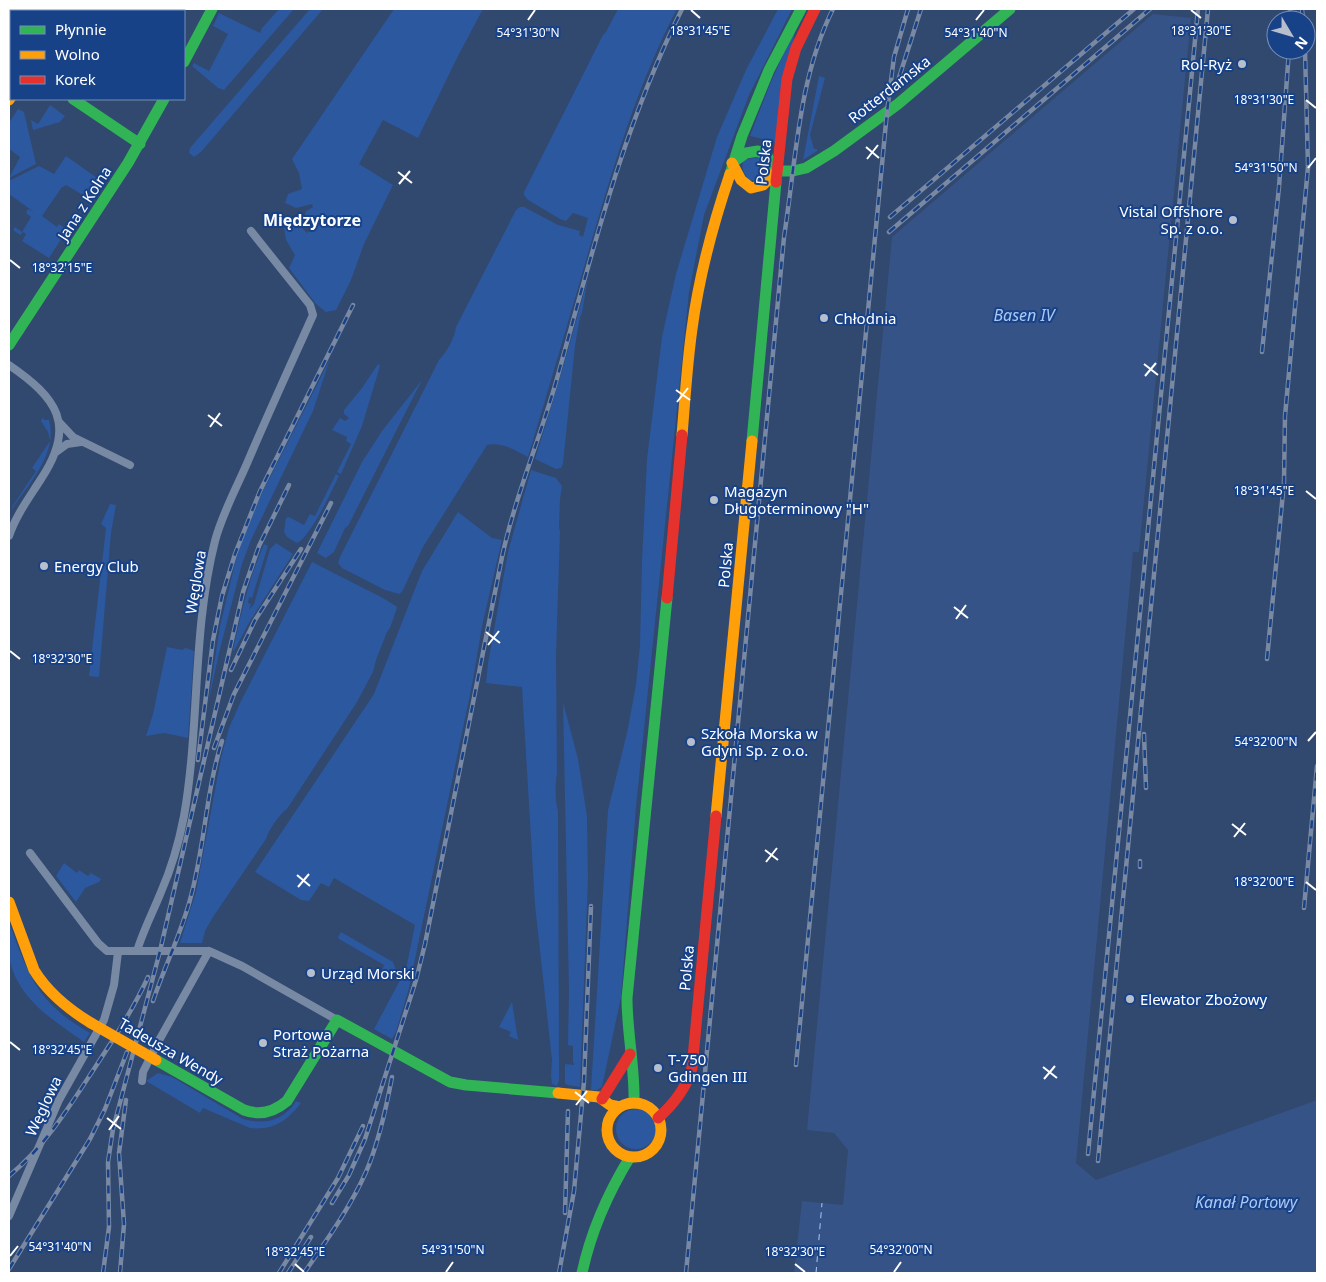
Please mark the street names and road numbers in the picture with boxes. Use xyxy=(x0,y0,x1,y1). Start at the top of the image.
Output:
street label: Rotterdamska xyxy=(844,51,934,127)
street label: Polska xyxy=(751,138,775,186)
street label: Jana z Kolna xyxy=(51,162,116,246)
street label: Polska xyxy=(713,541,737,589)
street label: Węglowa xyxy=(180,549,210,615)
street label: Polska xyxy=(674,944,698,992)
street label: Tadeusza Wendy xyxy=(115,1013,227,1089)
street label: Węglowa xyxy=(20,1073,66,1139)

